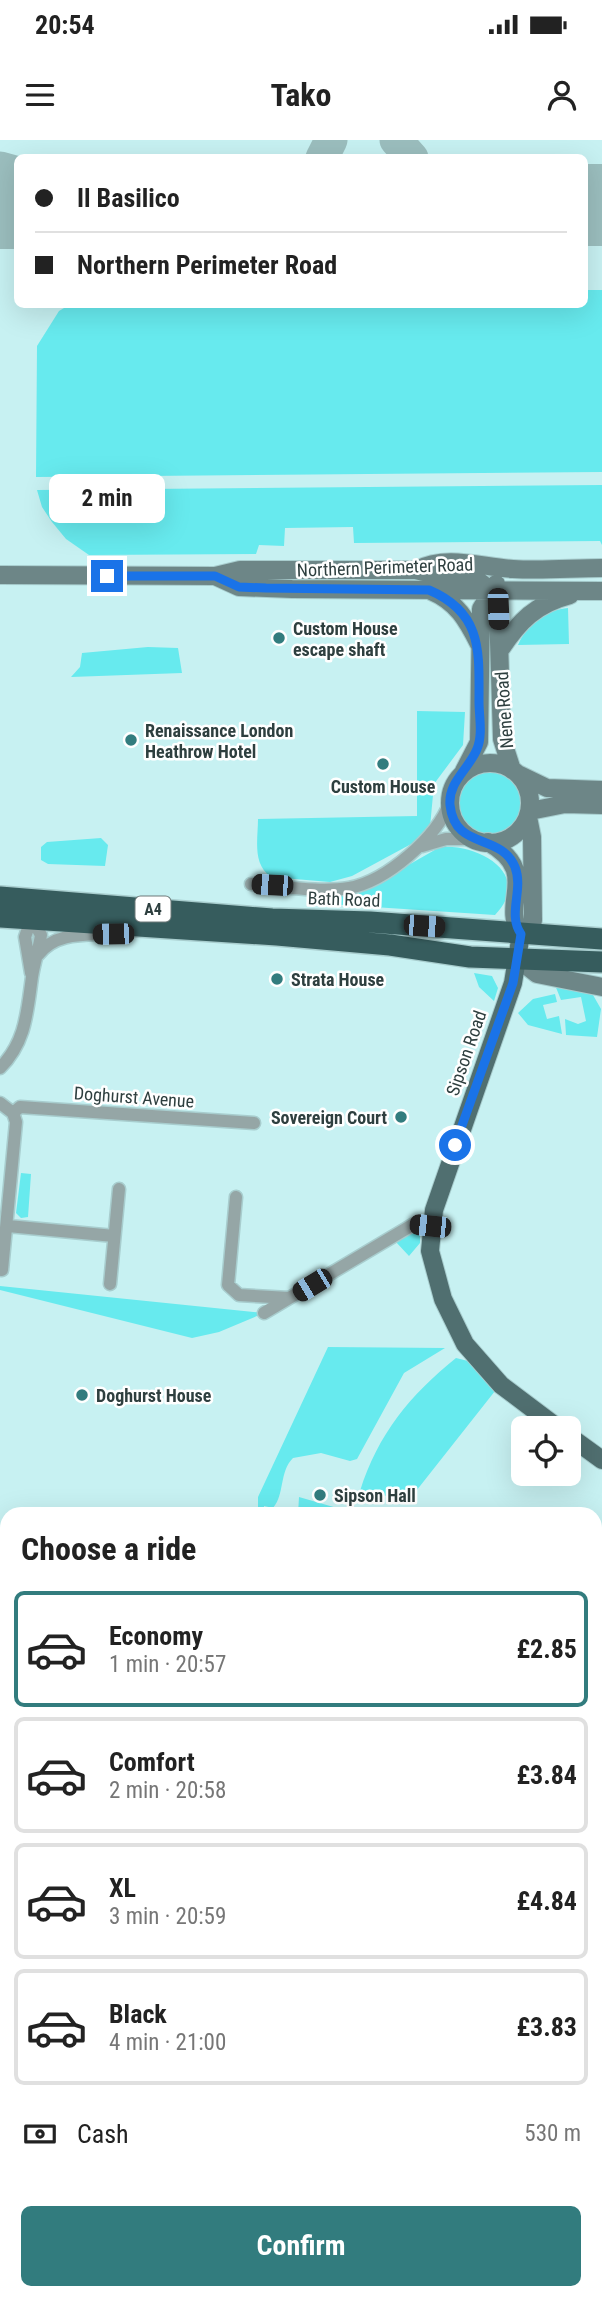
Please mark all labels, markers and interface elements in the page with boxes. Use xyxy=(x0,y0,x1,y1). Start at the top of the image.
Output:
text: 20:54 xyxy=(35,10,95,40)
icon: menu xyxy=(21,76,59,114)
text: Tako xyxy=(270,76,332,114)
icon: person xyxy=(543,76,581,114)
text: Il Basilico xyxy=(77,183,180,213)
text: Northern Perimeter Road xyxy=(77,250,337,280)
callout: 2 min xyxy=(49,474,165,524)
text: 2 min xyxy=(81,485,133,512)
street label: Northern Perimeter Road xyxy=(297,553,473,581)
route end xyxy=(91,560,123,592)
car xyxy=(487,588,510,630)
place label: Custom House escape shaft xyxy=(293,618,398,660)
marker: Custom House escape shaft xyxy=(271,630,287,646)
street label: Nene Road xyxy=(491,671,517,749)
place label: Renaissance London Heathrow Hotel xyxy=(145,720,293,762)
marker: Renaissance London Heathrow Hotel xyxy=(123,732,139,748)
marker: Custom House xyxy=(375,756,391,772)
place label: Custom House xyxy=(331,776,436,797)
car xyxy=(251,873,294,897)
street label: Bath Road xyxy=(307,887,381,911)
road number: A4 xyxy=(136,896,170,922)
car xyxy=(403,914,446,938)
car xyxy=(92,923,135,945)
place label: Strata House xyxy=(291,969,385,990)
marker: Strata House xyxy=(269,971,285,987)
street label: Sipson Road xyxy=(442,1008,490,1098)
street label: Doghurst Avenue xyxy=(73,1082,195,1112)
place label: Sovereign Court xyxy=(271,1107,387,1128)
marker: Sovereign Court xyxy=(393,1109,409,1125)
route start xyxy=(439,1129,471,1161)
car xyxy=(409,1213,452,1239)
car xyxy=(289,1265,336,1305)
place label: Doghurst House xyxy=(96,1385,212,1406)
marker: Doghurst House xyxy=(74,1387,90,1403)
map controls xyxy=(511,1416,581,1486)
button: locate xyxy=(511,1416,581,1486)
place label: Sipson Hall xyxy=(334,1485,416,1506)
marker: Sipson Hall xyxy=(312,1487,328,1503)
text: Choose a ride xyxy=(21,1530,196,1568)
icon: car xyxy=(25,1618,88,1681)
text: Economy xyxy=(109,1621,203,1651)
text: £2.85 xyxy=(516,1634,577,1664)
text: 1 min · 20:57 xyxy=(109,1651,226,1678)
icon: car xyxy=(25,1744,88,1807)
text: Comfort xyxy=(109,1747,195,1777)
text: £3.84 xyxy=(516,1760,577,1790)
text: 2 min · 20:58 xyxy=(109,1777,226,1804)
icon: car xyxy=(25,1870,88,1933)
text: XL xyxy=(109,1873,136,1903)
text: £4.84 xyxy=(516,1886,577,1916)
text: 3 min · 20:59 xyxy=(109,1903,226,1930)
icon: car xyxy=(25,1996,88,2059)
text: Black xyxy=(109,1999,167,2029)
text: £3.83 xyxy=(516,2012,577,2042)
text: 4 min · 21:00 xyxy=(109,2029,226,2056)
icon: cash xyxy=(21,2115,59,2153)
text: Cash xyxy=(77,2119,129,2149)
text: 530 m xyxy=(524,2120,581,2147)
button: Confirm xyxy=(21,2206,581,2286)

